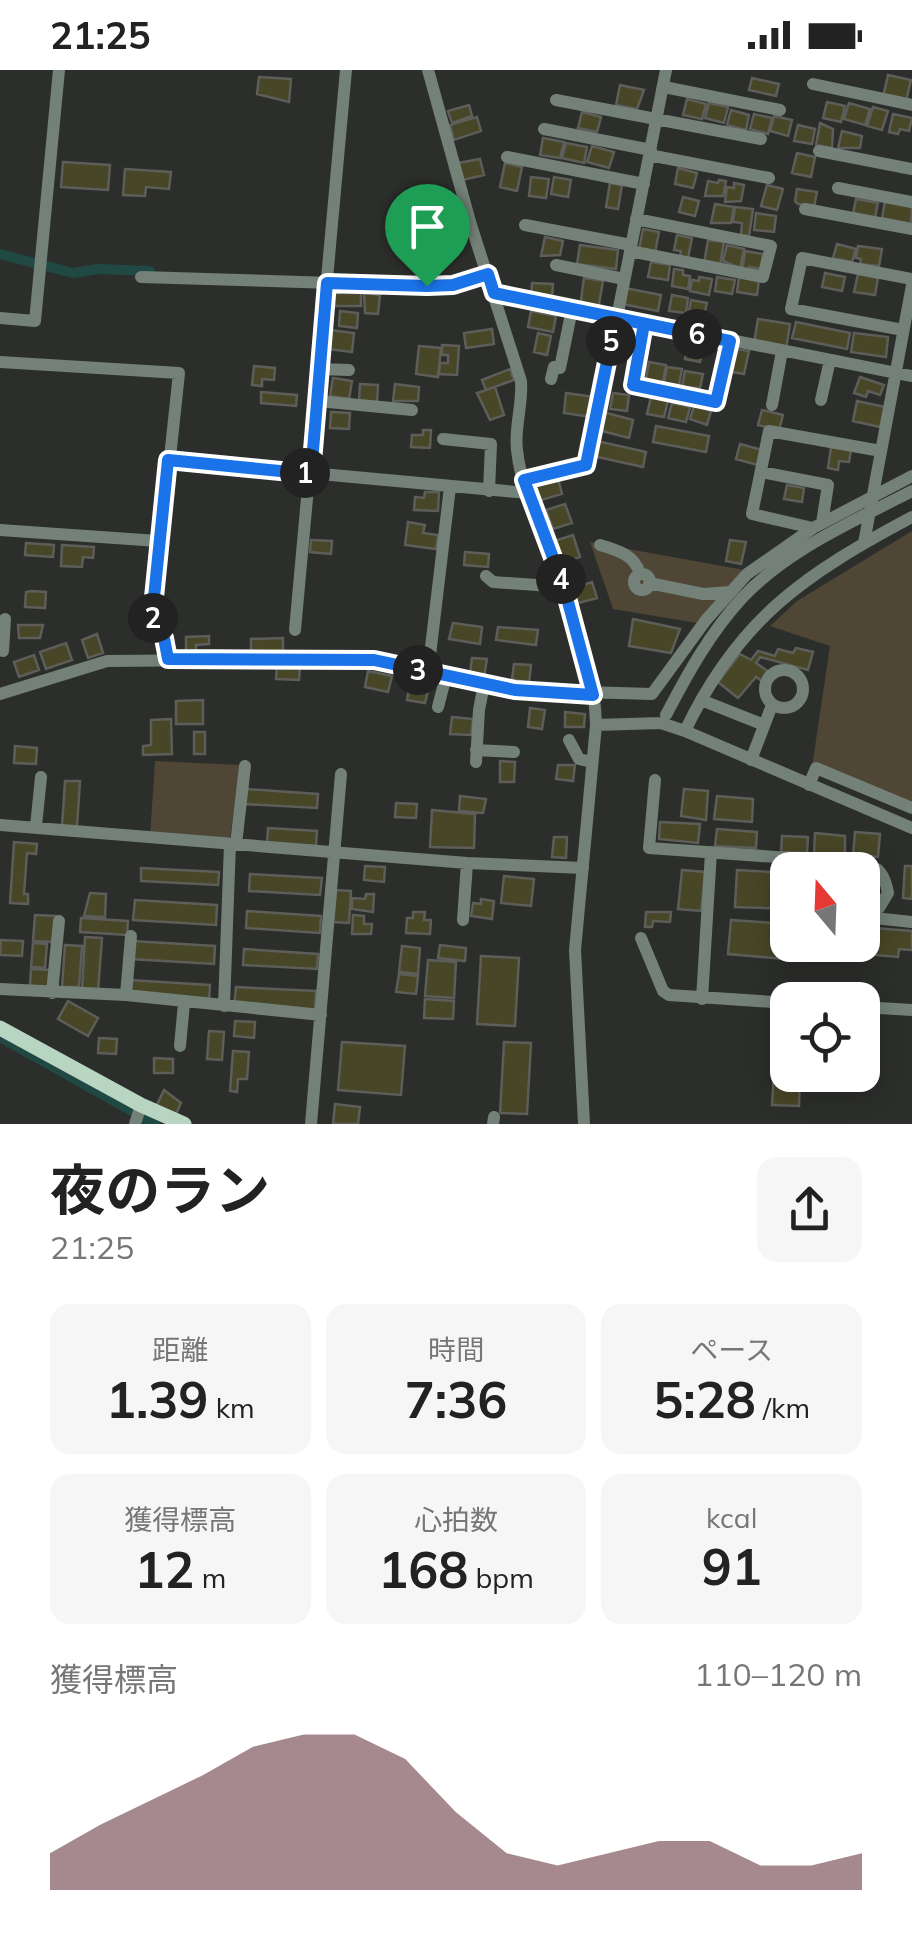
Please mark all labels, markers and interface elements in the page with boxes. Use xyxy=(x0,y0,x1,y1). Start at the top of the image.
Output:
text: 21:25 xyxy=(50,11,151,59)
pin xyxy=(385,184,470,287)
icon: arrive xyxy=(400,199,455,254)
pin: 6 xyxy=(672,309,722,359)
pin: 5 xyxy=(586,316,636,366)
text: 6 xyxy=(689,316,705,351)
text: 5 xyxy=(603,323,619,358)
pin: 1 xyxy=(280,448,330,498)
text: 1 xyxy=(297,455,313,490)
pin: 4 xyxy=(536,554,586,604)
text: 4 xyxy=(553,561,569,596)
pin: 2 xyxy=(128,593,178,643)
text: 2 xyxy=(145,600,161,635)
pin: 3 xyxy=(393,645,443,695)
text: 3 xyxy=(410,652,426,687)
north arrow xyxy=(770,852,880,962)
map controls xyxy=(770,852,880,1092)
button: locate xyxy=(770,982,880,1092)
text: 夜のラン xyxy=(50,1155,270,1224)
button: share xyxy=(757,1157,862,1262)
text: 21:25 xyxy=(50,1227,134,1267)
text: 距離 xyxy=(152,1332,208,1367)
text: 時間 xyxy=(428,1332,484,1367)
text: ペース xyxy=(690,1332,773,1367)
text: 1.39 xyxy=(106,1368,208,1431)
text: 7:36 xyxy=(405,1368,507,1431)
text: 5:28 xyxy=(653,1368,756,1431)
text: km xyxy=(208,1390,255,1425)
text: /km xyxy=(756,1390,810,1425)
text: kcal xyxy=(706,1500,757,1535)
text: 獲得標高 xyxy=(124,1502,236,1537)
text: 心拍数 xyxy=(414,1502,498,1537)
text: 91 xyxy=(702,1535,762,1598)
text: 12 xyxy=(134,1538,194,1601)
text: 168 xyxy=(378,1538,468,1601)
text: m xyxy=(194,1560,226,1595)
text: bpm xyxy=(468,1560,534,1595)
text: 110–120 m xyxy=(694,1654,862,1694)
text: 獲得標高 xyxy=(50,1659,178,1699)

